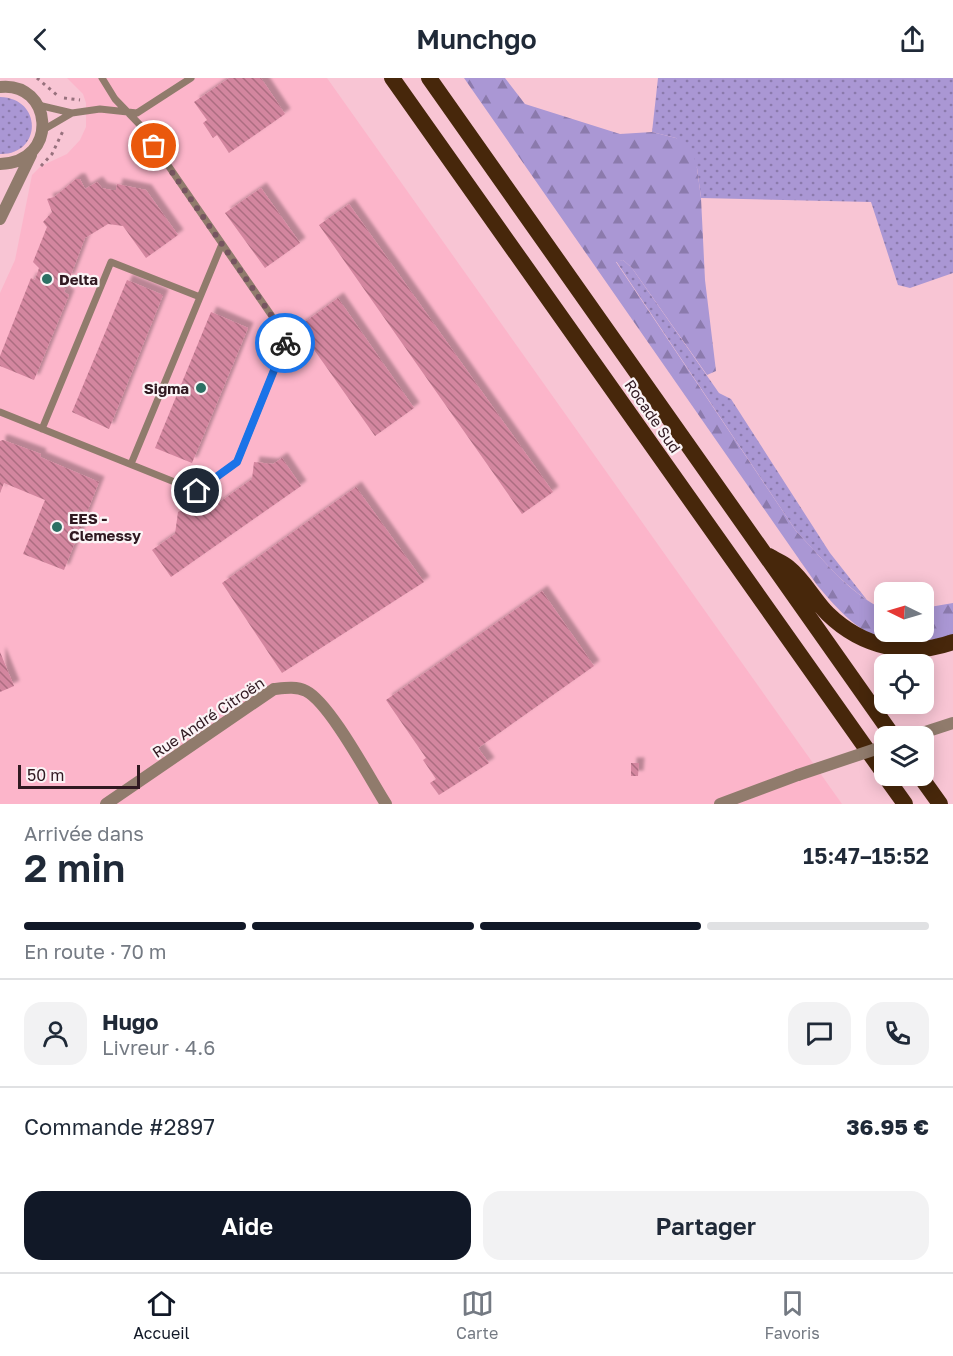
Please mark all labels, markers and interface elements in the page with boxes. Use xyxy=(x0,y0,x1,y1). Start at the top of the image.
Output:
icon: back xyxy=(24,23,57,56)
text: Munchgo xyxy=(416,23,537,55)
icon: share xyxy=(896,23,929,56)
pin xyxy=(128,120,179,171)
icon: bag xyxy=(137,129,170,162)
place label: Delta xyxy=(59,270,98,288)
marker: Delta xyxy=(40,272,54,286)
courier xyxy=(255,313,315,373)
icon: bike xyxy=(269,327,302,360)
street label: Rocade Sud xyxy=(621,376,685,456)
place label: Sigma xyxy=(144,379,189,397)
marker: Sigma xyxy=(194,381,208,395)
pin xyxy=(171,465,222,516)
icon: home xyxy=(180,474,213,507)
place label: EES - Clemessy xyxy=(69,509,141,544)
marker: EES - Clemessy xyxy=(50,520,64,534)
north arrow xyxy=(874,582,934,642)
map controls xyxy=(874,582,934,786)
button: locate xyxy=(874,654,934,714)
street label: Rue André Citroën xyxy=(149,673,267,761)
button: layers xyxy=(874,726,934,786)
scale bar xyxy=(18,762,140,790)
text: 50 m xyxy=(27,765,64,785)
text: Arrivée dans xyxy=(24,821,144,845)
text: 15:47–15:52 xyxy=(803,842,929,869)
text: 2 min xyxy=(24,844,125,891)
text: En route · 70 m xyxy=(24,939,167,963)
button: person xyxy=(24,1002,87,1065)
button: chat xyxy=(788,1002,851,1065)
button: phone xyxy=(866,1002,929,1065)
text: Hugo xyxy=(102,1008,159,1035)
text: Livreur · 4.6 xyxy=(102,1035,215,1059)
text: Commande #2897 xyxy=(24,1113,215,1140)
text: 36.95 € xyxy=(846,1113,929,1140)
button: Aide xyxy=(24,1191,471,1260)
button: Partager xyxy=(483,1191,929,1260)
tab: Accueil xyxy=(133,1287,190,1343)
tab: Carte xyxy=(456,1287,498,1343)
tab: Favoris xyxy=(765,1287,820,1343)

